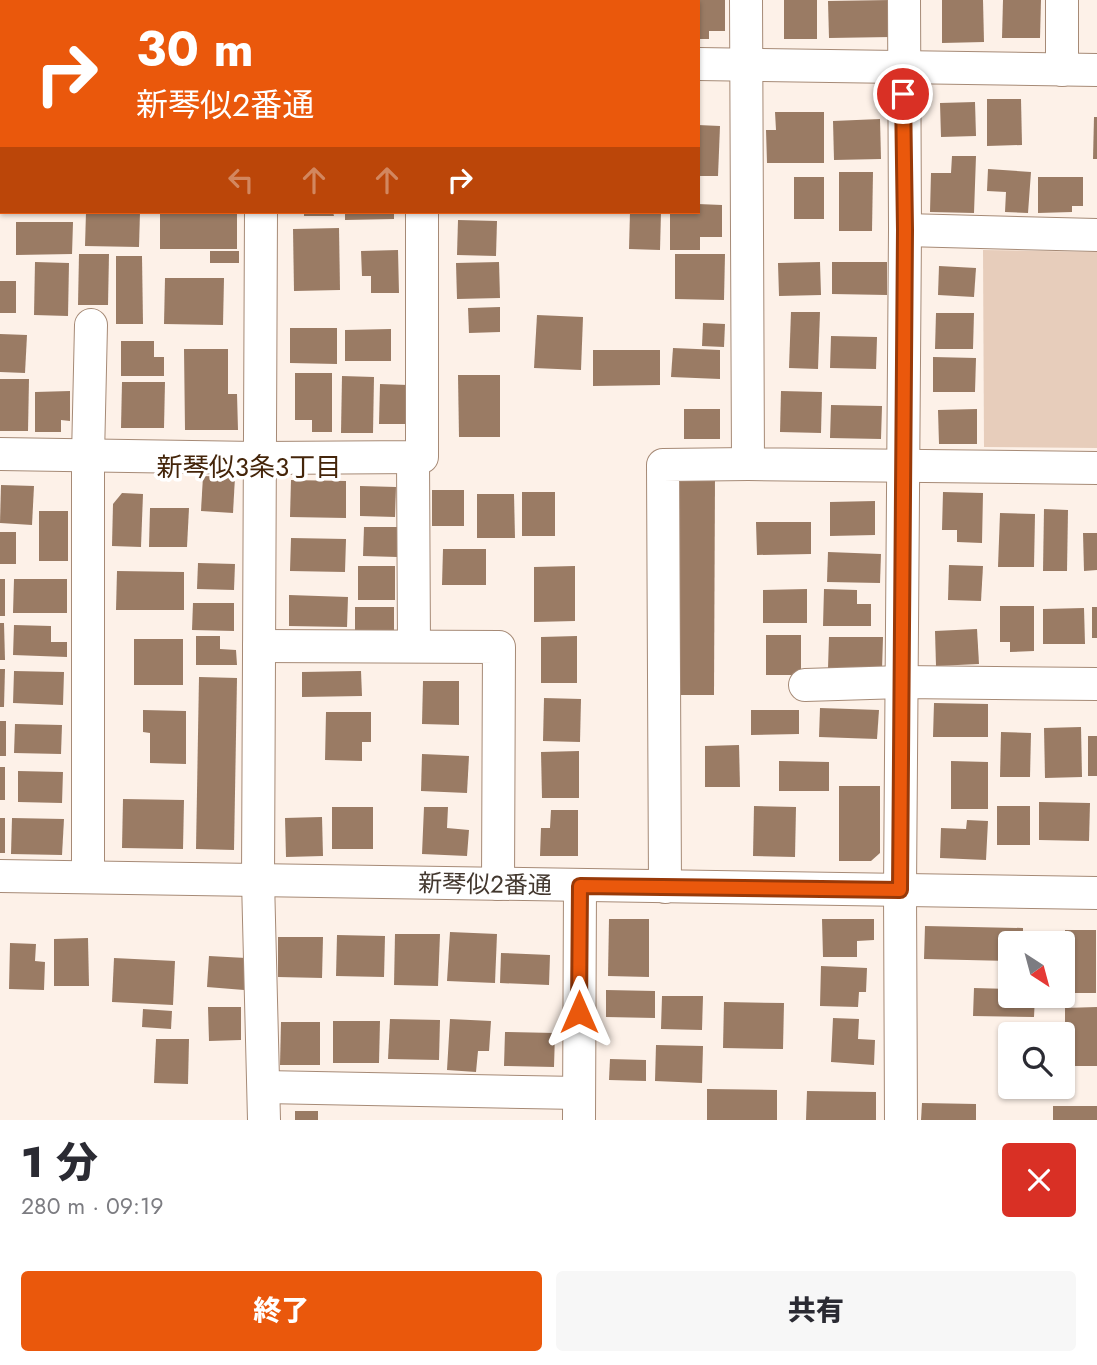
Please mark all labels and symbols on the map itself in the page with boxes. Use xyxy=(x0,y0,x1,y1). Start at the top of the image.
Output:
pin xyxy=(873,64,933,124)
district label: 新琴似3条3丁目 xyxy=(157,448,341,486)
street label: 新琴似2番通 xyxy=(418,865,552,903)
north arrow xyxy=(998,931,1074,1008)
position arrow xyxy=(542,975,616,1049)

